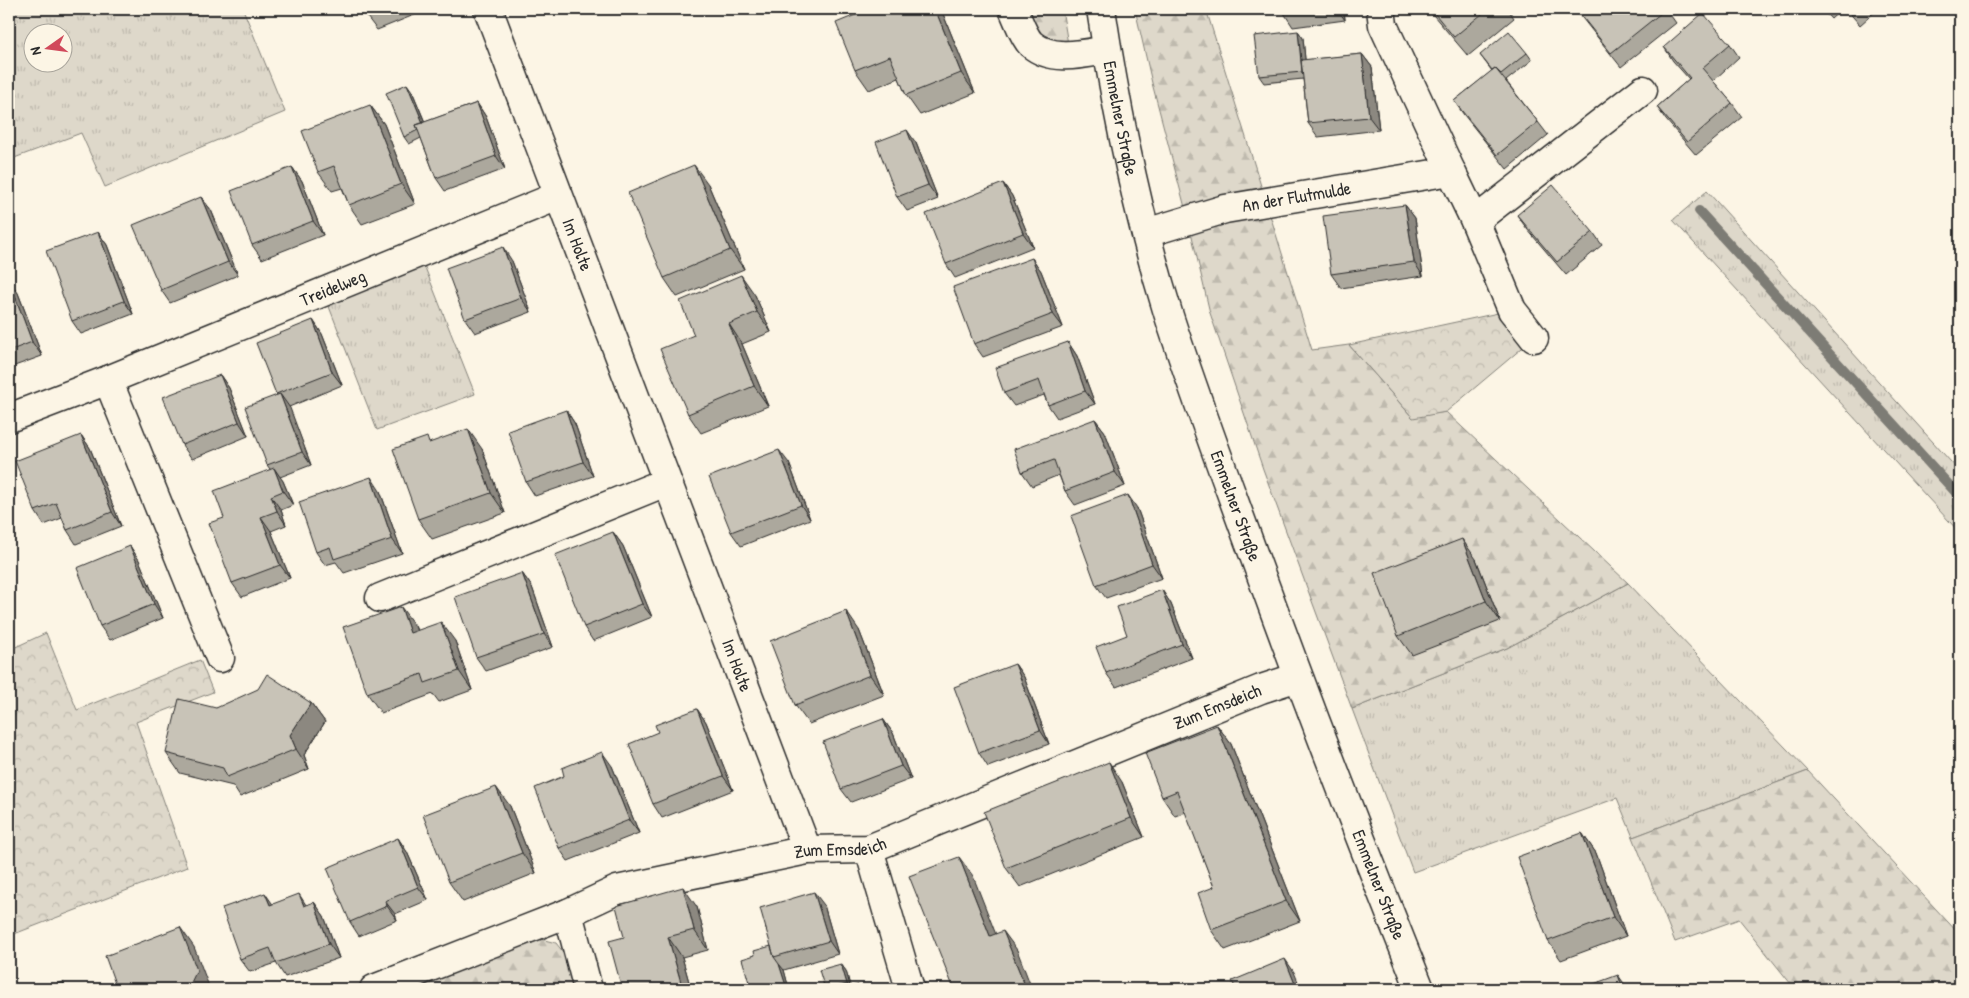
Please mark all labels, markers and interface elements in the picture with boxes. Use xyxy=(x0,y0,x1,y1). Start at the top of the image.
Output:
north arrow xyxy=(22,22,72,72)
text: N xyxy=(25,45,45,57)
street label: Emmelner Straße xyxy=(1098,59,1144,178)
street label: An der Flutmulde xyxy=(1240,175,1353,218)
street label: Im Holte xyxy=(556,215,599,274)
street label: Treidelweg xyxy=(296,263,369,312)
street label: Emmelner Straße xyxy=(1205,447,1268,564)
street label: Im Holte xyxy=(716,635,759,695)
street label: Zum Emsdeich xyxy=(1170,677,1265,735)
street label: Emmelner Straße xyxy=(1346,826,1412,943)
street label: Zum Emsdeich xyxy=(792,830,890,864)

